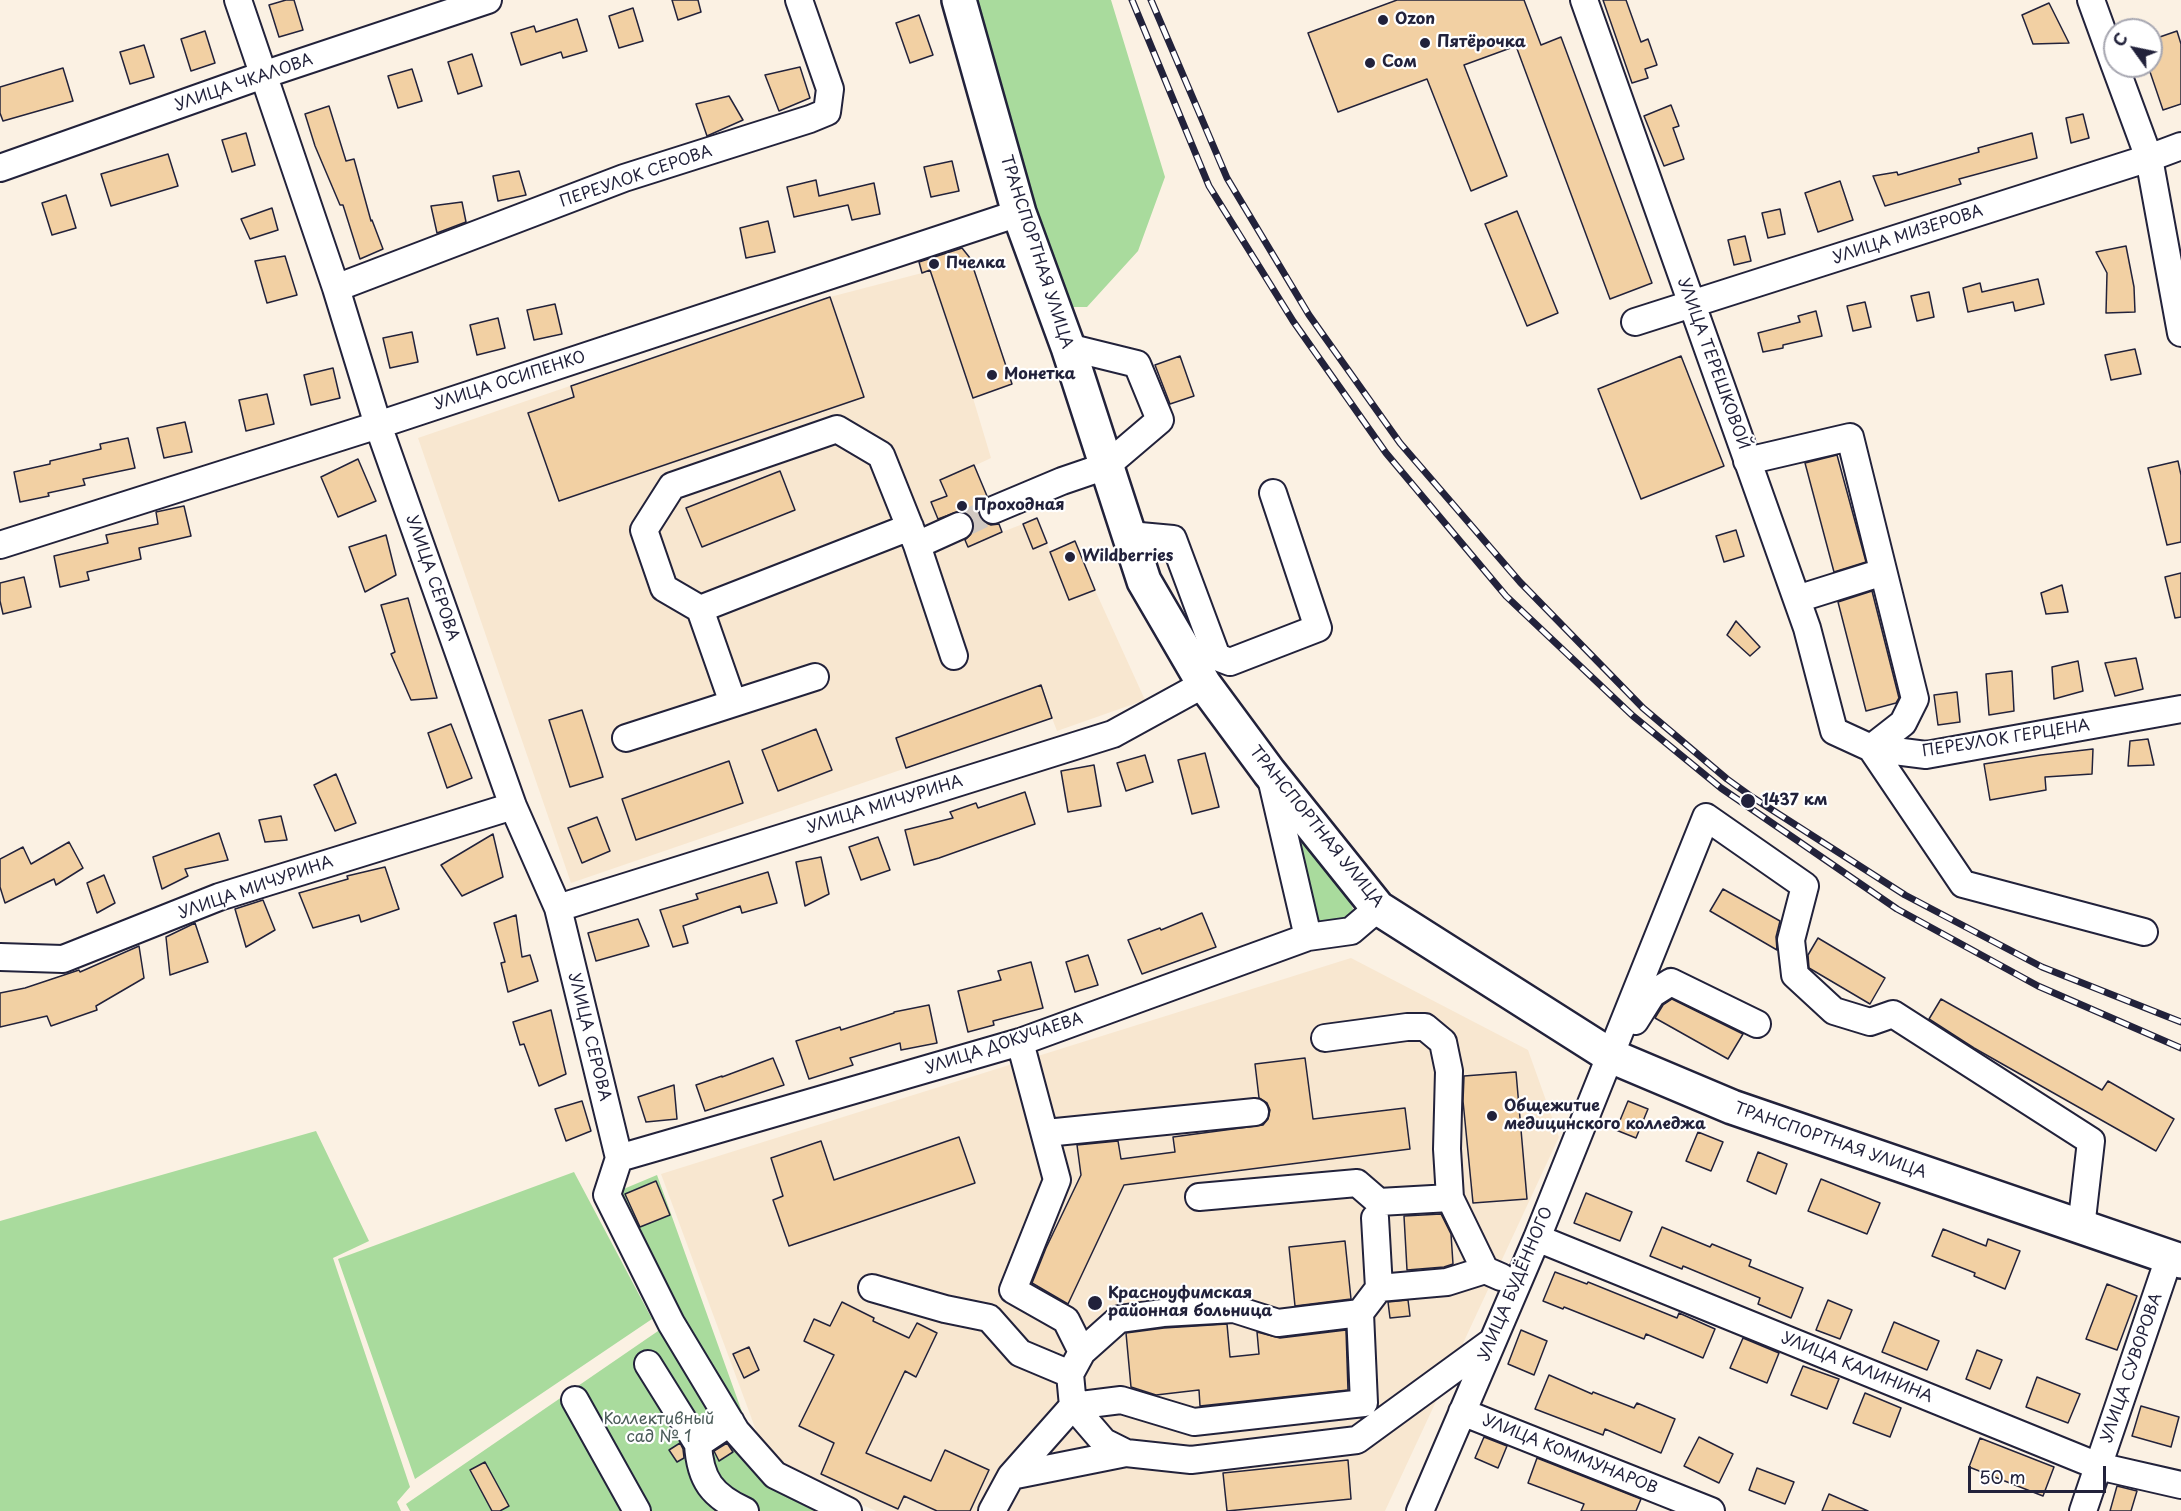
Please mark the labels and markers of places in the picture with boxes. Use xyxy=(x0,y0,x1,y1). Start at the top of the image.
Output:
place label: Ozon xyxy=(1395,10,1435,30)
marker: Ozon xyxy=(1376,13,1390,27)
place label: Пятёрочка xyxy=(1437,33,1526,53)
marker: Пятёрочка xyxy=(1418,36,1432,50)
place label: Сом xyxy=(1382,53,1417,73)
marker: Сом xyxy=(1363,56,1377,70)
place label: Пчелка xyxy=(946,254,1006,274)
marker: Пчелка xyxy=(927,257,941,271)
place label: Монетка xyxy=(1004,365,1076,385)
marker: Монетка xyxy=(985,368,999,382)
place label: Проходная xyxy=(974,496,1065,516)
marker: Проходная xyxy=(955,499,969,513)
place label: Wildberries xyxy=(1082,547,1173,567)
marker: Wildberries xyxy=(1063,550,1077,564)
place label: 1437 км xyxy=(1762,791,1828,811)
marker: 1437 км xyxy=(1739,792,1757,810)
place label: Общежитие медицинского колледжа xyxy=(1504,1097,1706,1135)
marker: Общежитие медицинского колледжа xyxy=(1485,1109,1499,1123)
place label: Красноуфимская районная больница xyxy=(1108,1284,1272,1322)
marker: Красноуфимская районная больница xyxy=(1086,1294,1104,1312)

